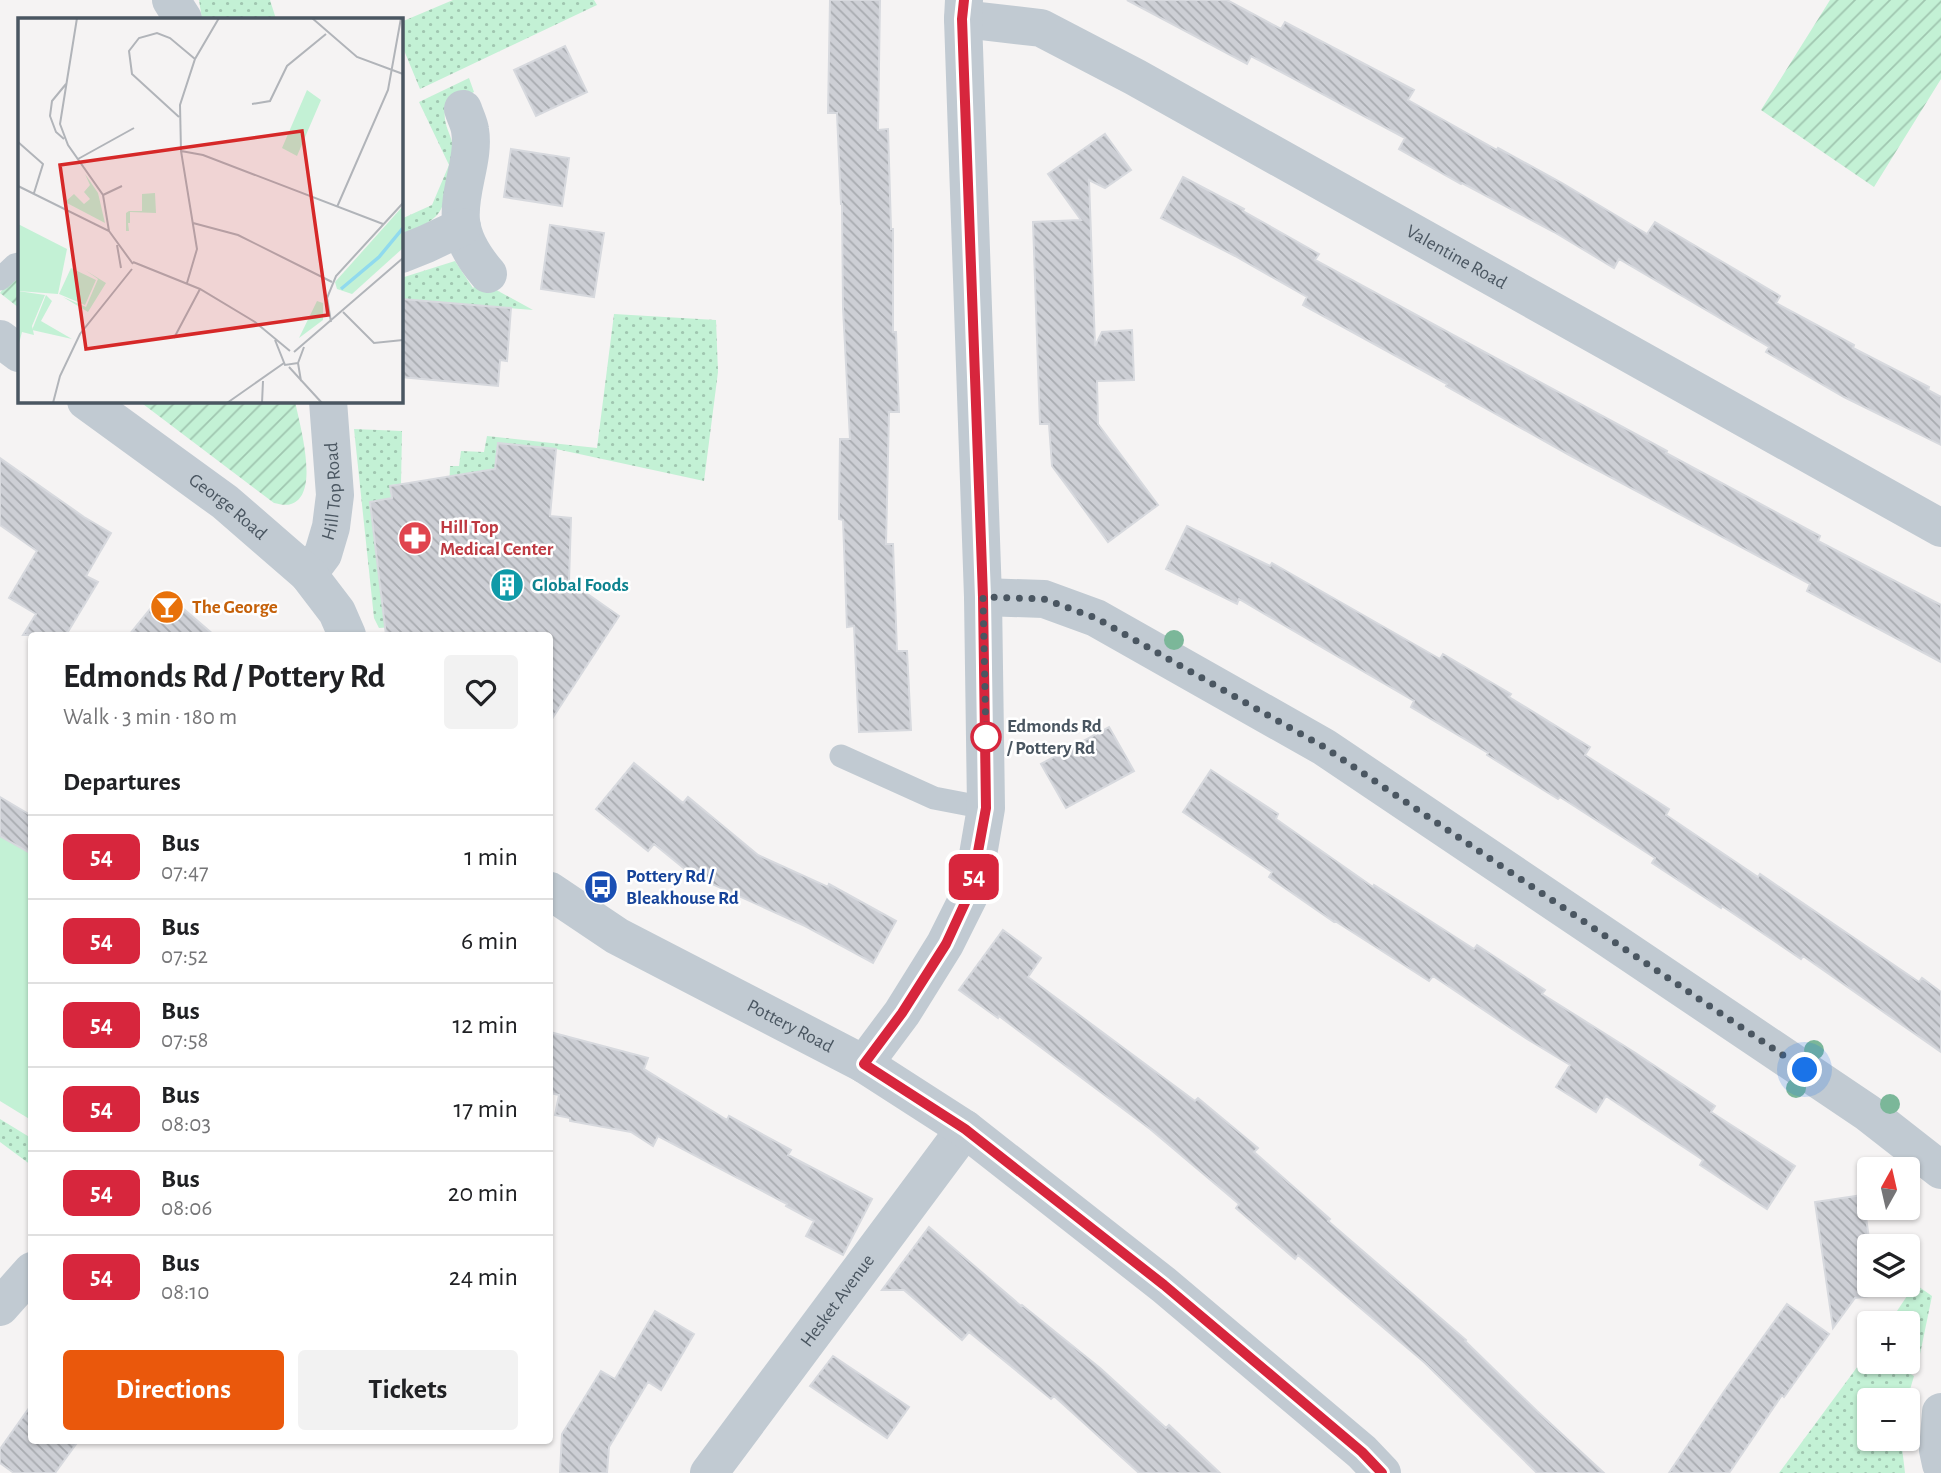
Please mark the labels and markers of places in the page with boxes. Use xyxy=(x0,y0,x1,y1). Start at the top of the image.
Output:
place label: Hill Top Medical Center xyxy=(440,518,554,559)
pharmacy icon: Hill Top Medical Center xyxy=(396,519,434,557)
building icon: Global Foods xyxy=(488,566,526,604)
place label: Global Foods xyxy=(532,576,629,595)
bar icon: The George xyxy=(148,588,186,626)
place label: The George xyxy=(192,598,278,617)
place label: Edmonds Rd / Pottery Rd xyxy=(1006,717,1102,758)
marker: Edmonds Rd / Pottery Rd xyxy=(971,722,1001,752)
place label: Pottery Rd / Bleakhouse Rd xyxy=(626,867,739,908)
bus stop icon: Pottery Rd / Bleakhouse Rd xyxy=(582,868,620,906)

